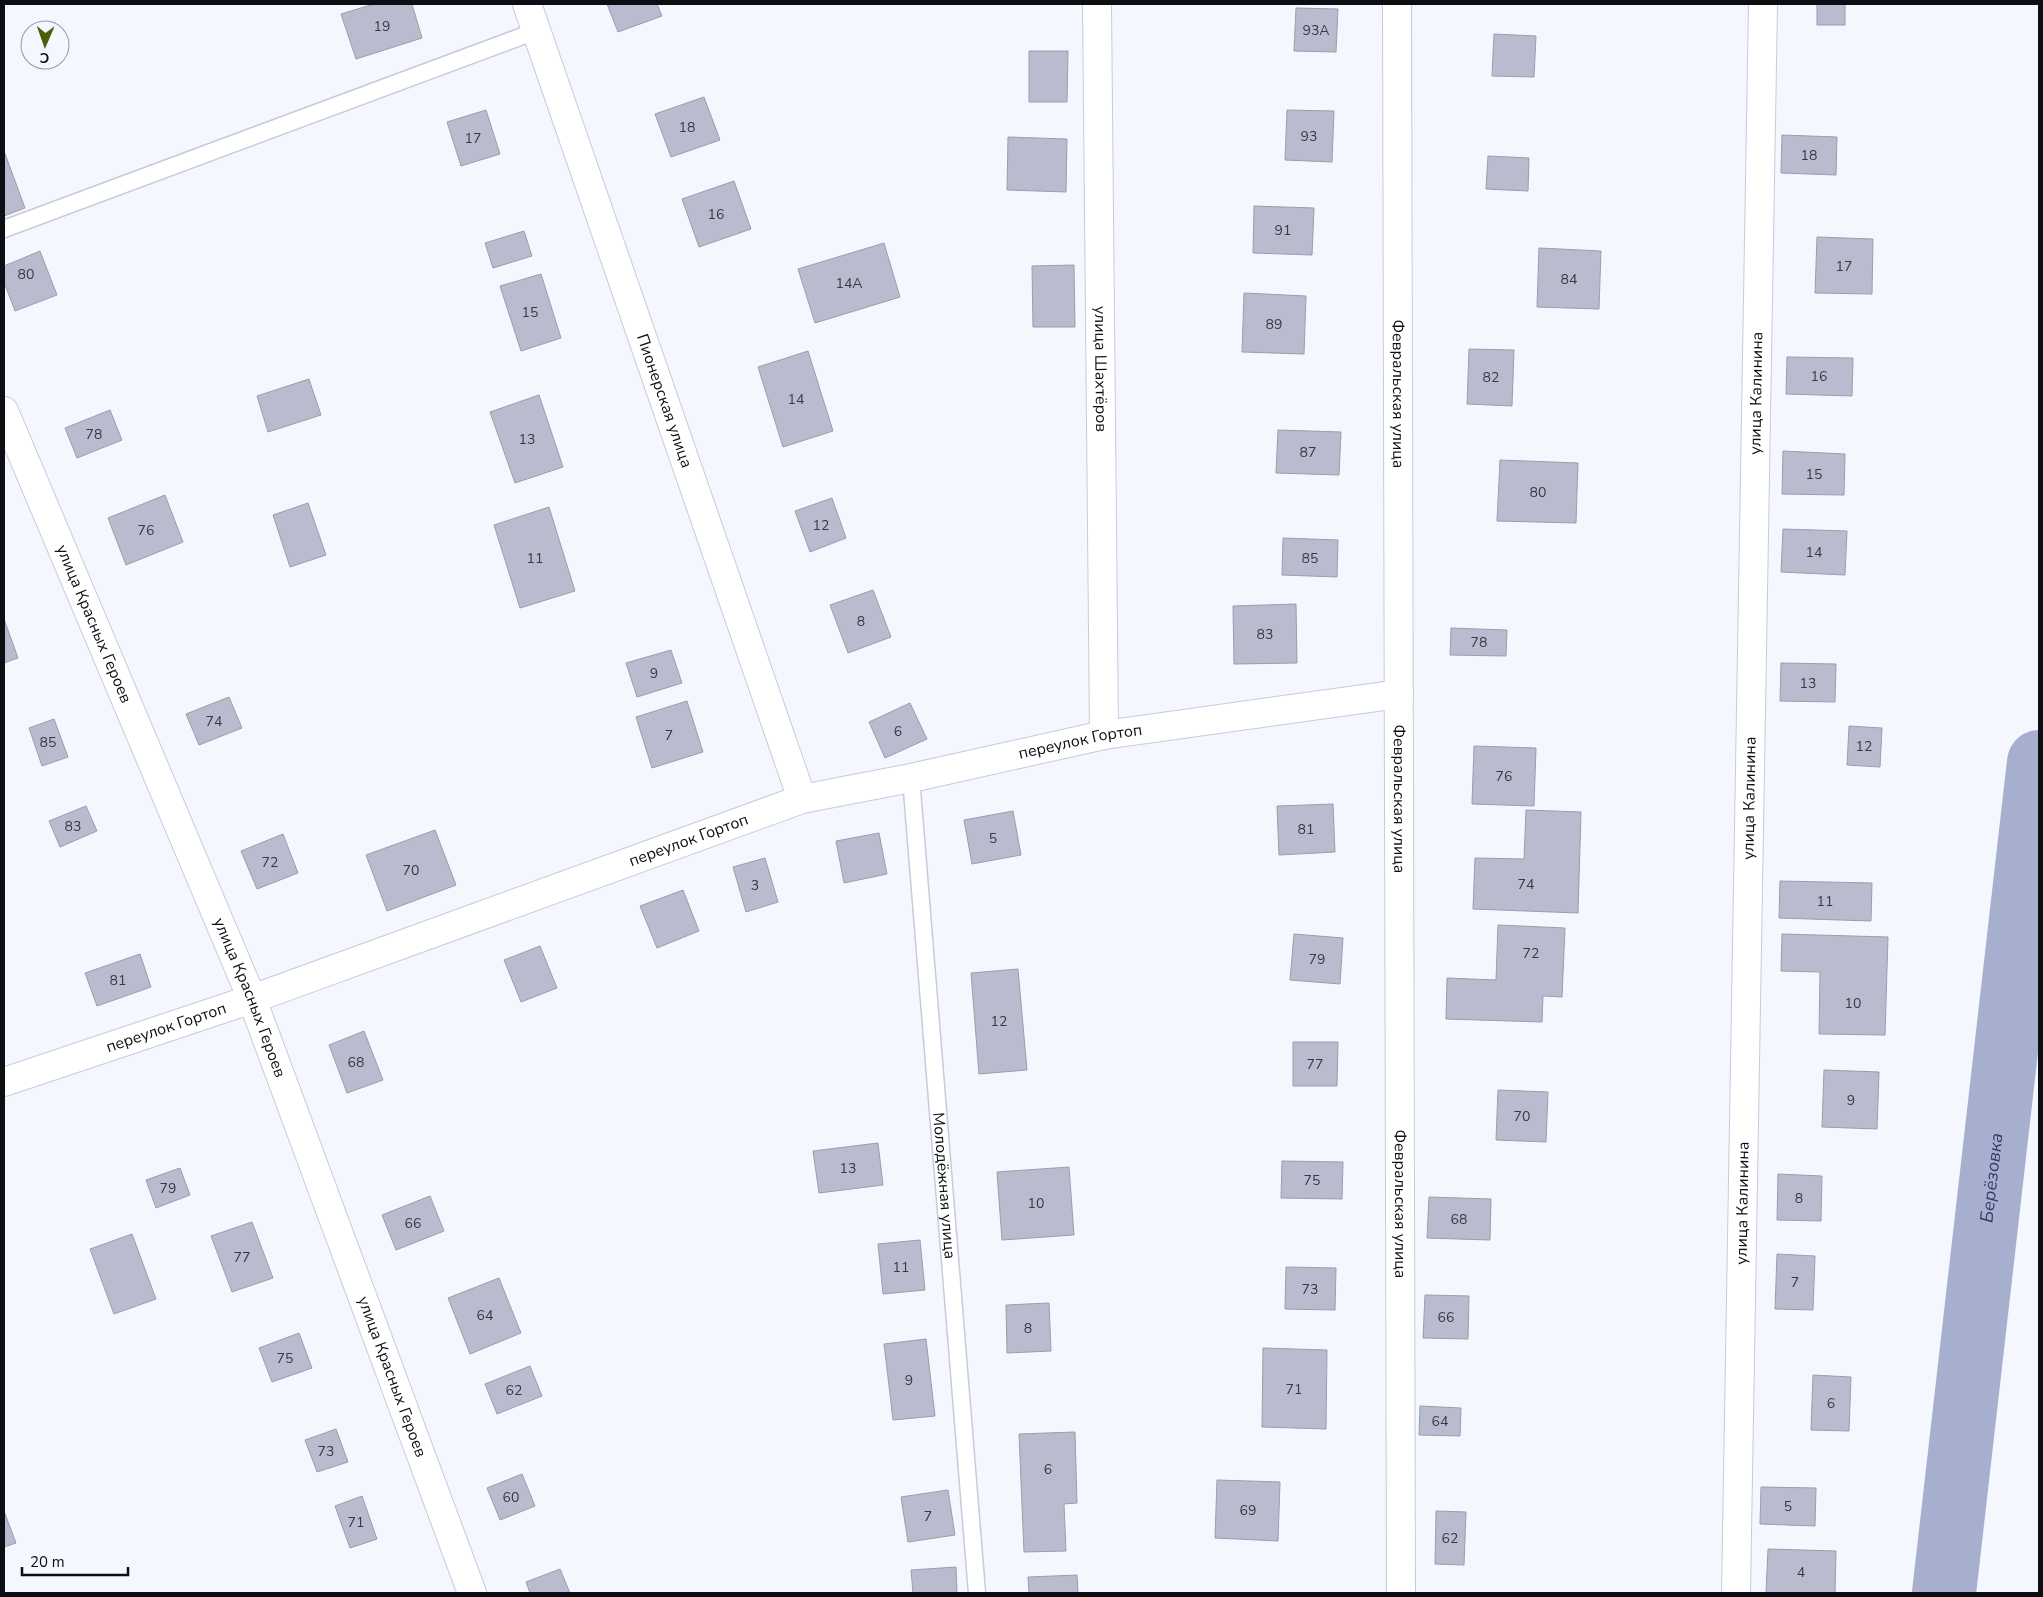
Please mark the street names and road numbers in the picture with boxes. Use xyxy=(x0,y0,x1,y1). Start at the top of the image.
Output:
street label: улица Шахтёров xyxy=(1089,306,1112,432)
street label: Февральская улица xyxy=(1387,320,1409,468)
street label: Пионерская улица xyxy=(631,331,698,471)
street label: улица Калинина xyxy=(1744,331,1768,455)
street label: улица Красных Героев xyxy=(51,541,137,707)
street label: переулок Гортоп xyxy=(1016,719,1143,765)
street label: Февральская улица xyxy=(1388,725,1410,873)
street label: улица Калинина xyxy=(1737,736,1762,860)
street label: переулок Гортоп xyxy=(626,808,751,872)
street label: улица Красных Героев xyxy=(208,914,291,1081)
street label: переулок Гортоп xyxy=(103,997,229,1058)
street label: Молодёжная улица xyxy=(927,1112,961,1260)
street label: Февральская улица xyxy=(1389,1130,1411,1278)
street label: улица Калинина xyxy=(1731,1141,1755,1265)
street label: улица Красных Героев xyxy=(352,1293,432,1461)

